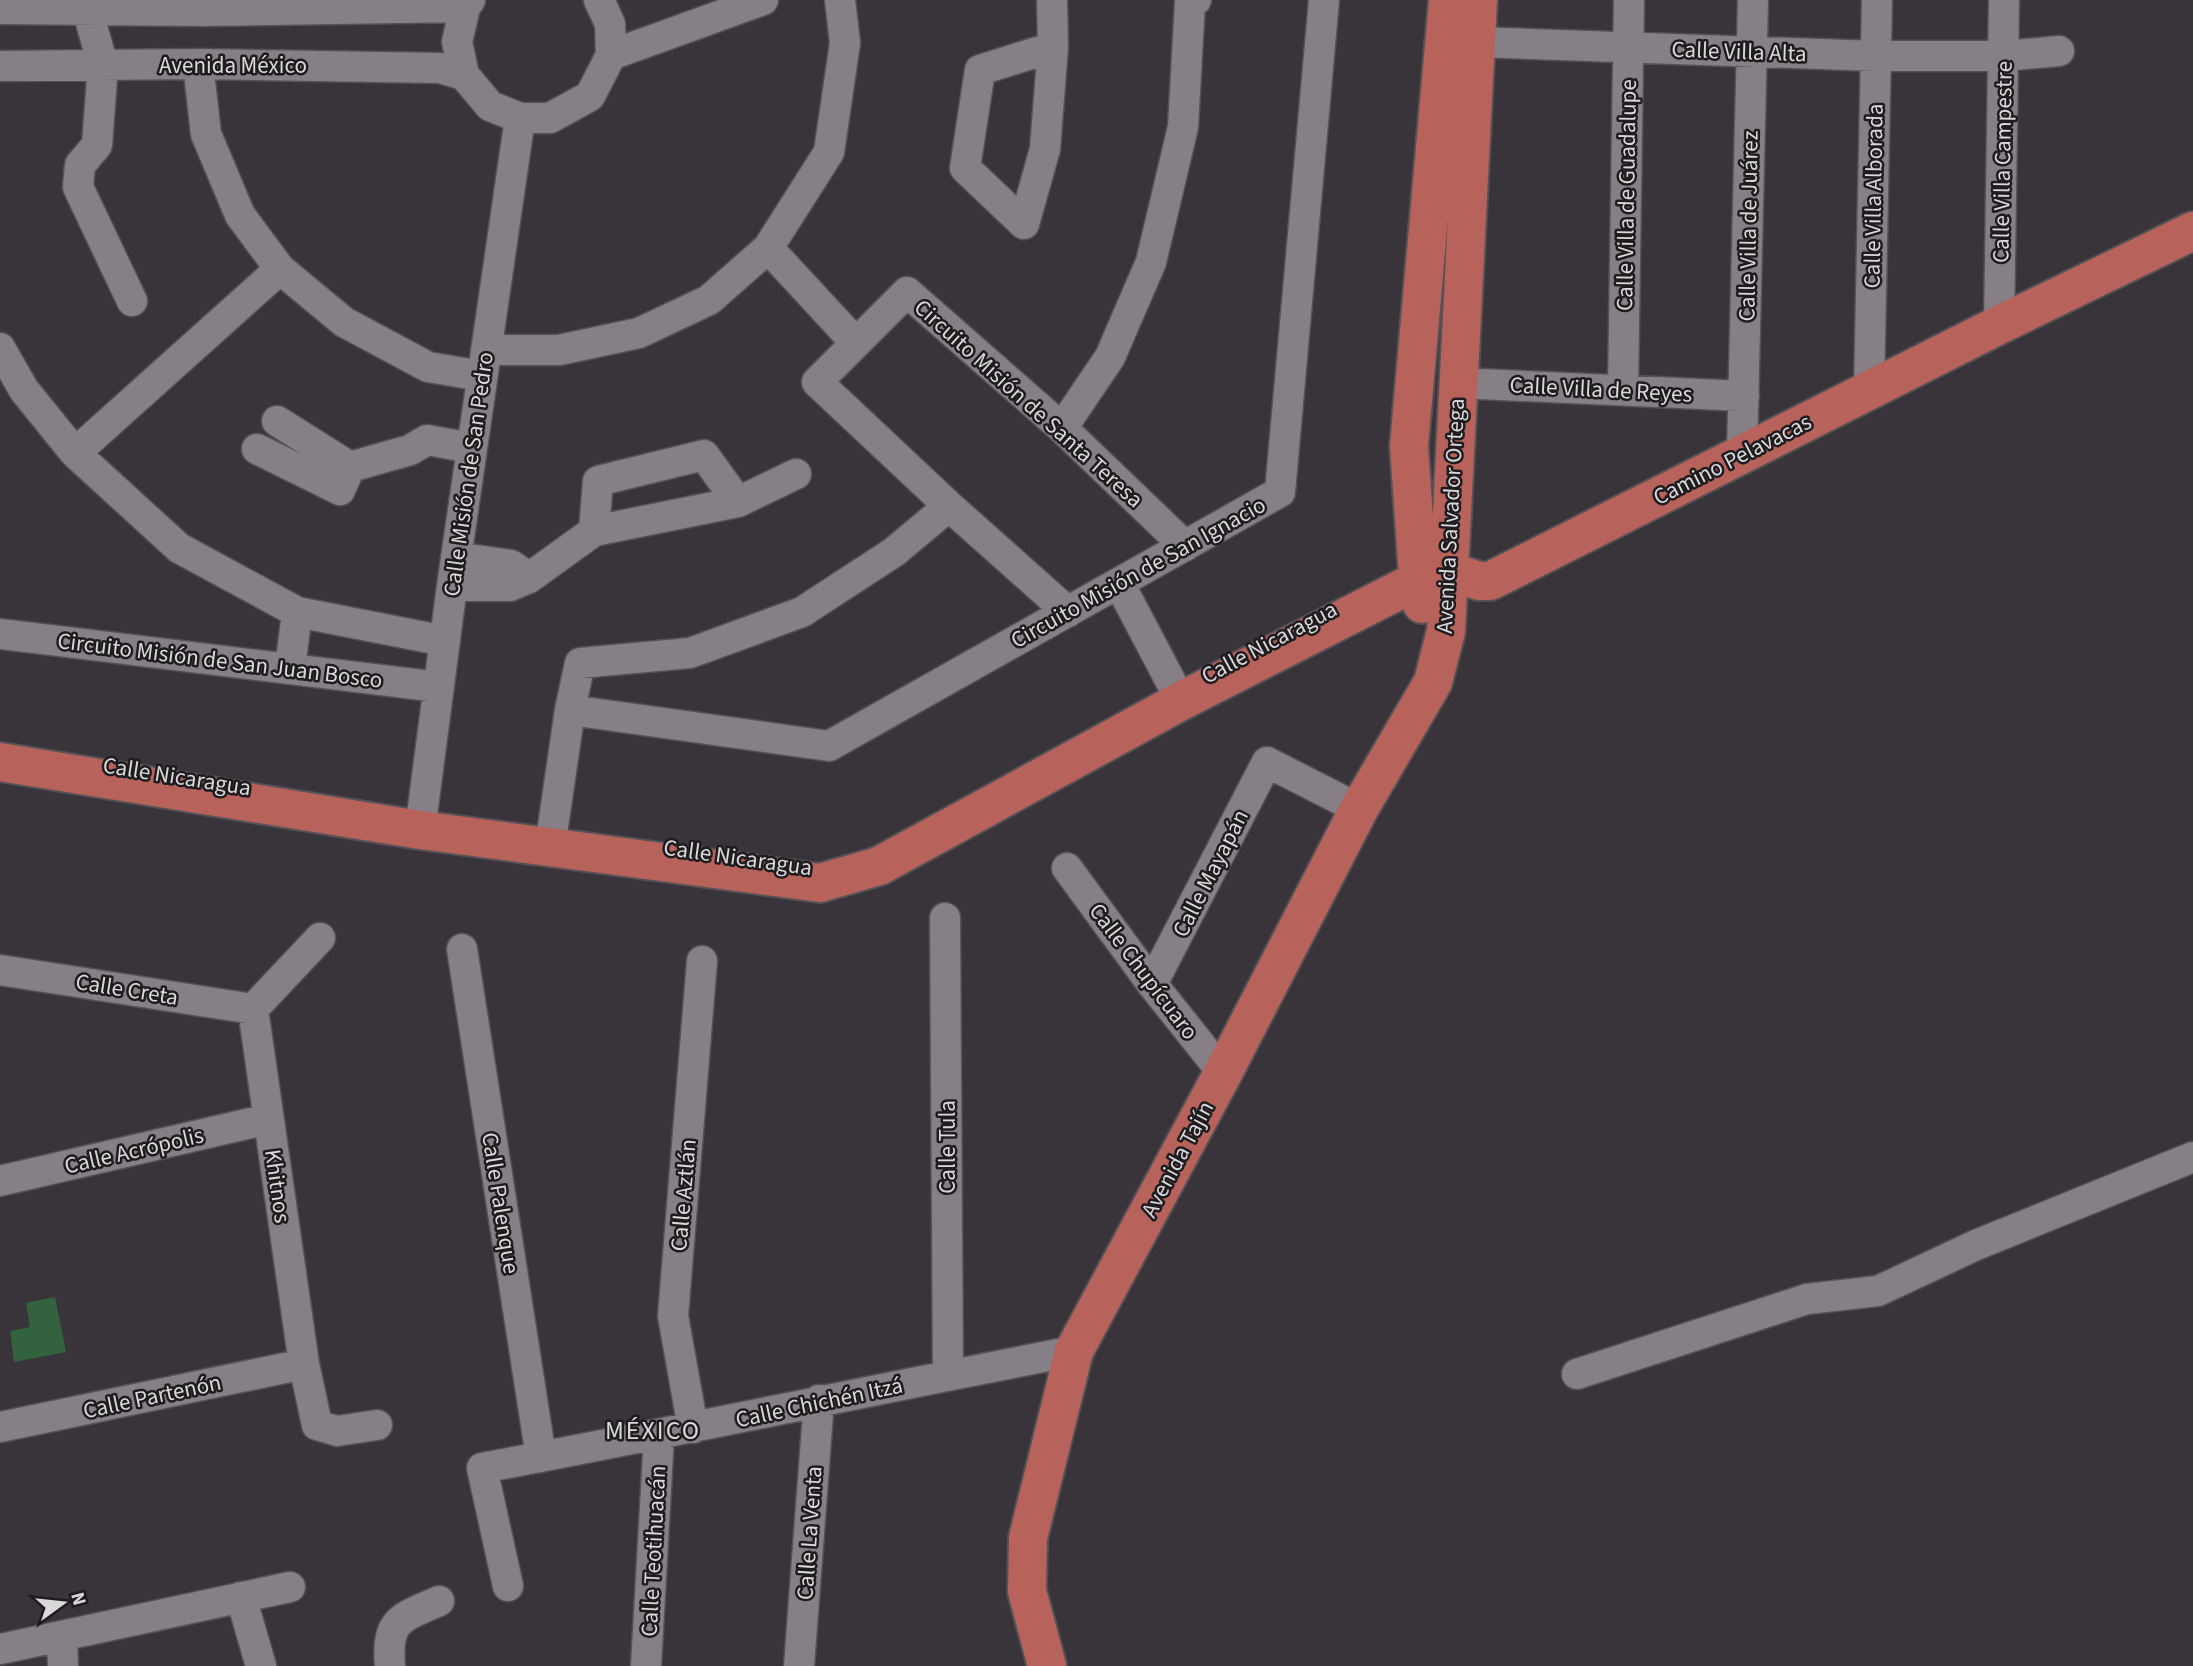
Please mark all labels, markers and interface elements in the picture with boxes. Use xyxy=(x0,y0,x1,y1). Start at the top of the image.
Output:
street label: Calle Villa Alta xyxy=(1671,33,1807,70)
street label: Avenida México xyxy=(159,49,307,82)
street label: Calle Villa Campestre xyxy=(1984,61,2021,263)
street label: Calle Villa de Guadalupe xyxy=(1608,79,1645,311)
street label: Calle Villa Alborada xyxy=(1855,103,1892,289)
street label: Calle Villa de Juárez xyxy=(1730,130,1767,322)
street label: Circuito Misión de Santa Teresa xyxy=(907,291,1151,515)
street label: Calle Misión de San Pedro xyxy=(435,350,502,598)
street label: Calle Villa de Reyes xyxy=(1509,368,1693,411)
street label: Avenida Salvador Ortega xyxy=(1428,397,1473,635)
street label: Camino Pelavacas xyxy=(1647,405,1817,514)
street label: Circuito Misión de San Ignacio xyxy=(1005,488,1272,657)
street label: Calle Nicaragua xyxy=(1195,593,1343,692)
street label: Circuito Misión de San Juan Bosco xyxy=(56,624,384,697)
street label: Calle Nicaragua xyxy=(100,748,253,804)
street label: Calle Mayapán xyxy=(1164,804,1257,943)
street label: Calle Nicaragua xyxy=(662,831,814,884)
street label: Calle Chupícuaro xyxy=(1081,896,1206,1047)
street label: Calle Creta xyxy=(73,965,181,1014)
street label: Avenida Tajín xyxy=(1133,1095,1222,1223)
street label: Calle Tula xyxy=(931,1100,964,1194)
street label: Calle Acrópolis xyxy=(61,1118,207,1183)
street label: Calle Palenque xyxy=(473,1130,528,1276)
street label: Calle Aztlán xyxy=(662,1138,705,1253)
street label: Khitnos xyxy=(256,1147,299,1225)
street label: Calle Partenón xyxy=(80,1366,224,1427)
street label: Calle Chichén Itzá xyxy=(733,1369,906,1436)
district label: MÉXICO xyxy=(605,1412,701,1449)
street label: Calle Teotihuacán xyxy=(633,1465,674,1637)
street label: Calle La Venta xyxy=(788,1465,831,1601)
north arrow xyxy=(28,1568,98,1638)
text: N xyxy=(63,1589,93,1609)

